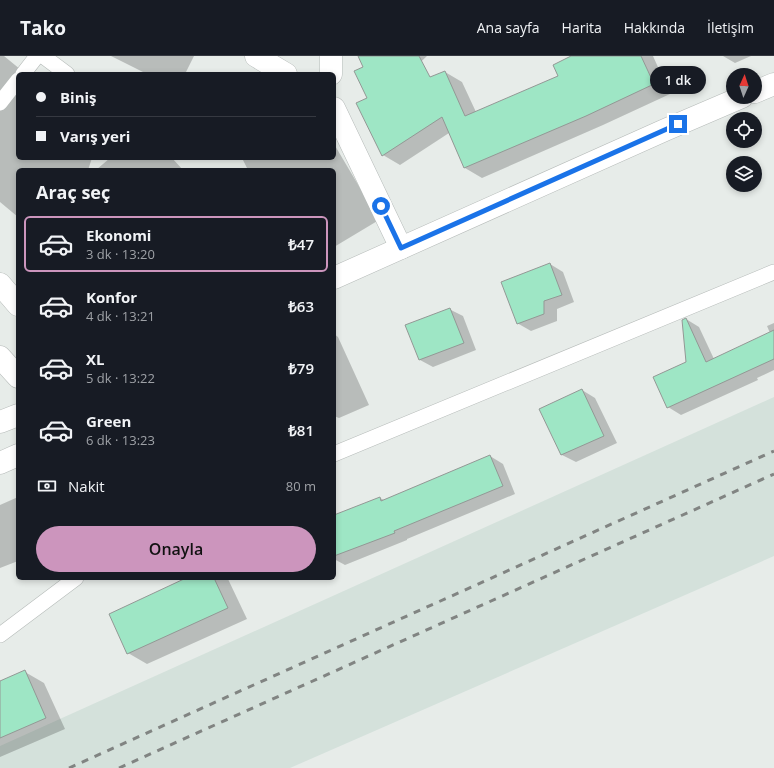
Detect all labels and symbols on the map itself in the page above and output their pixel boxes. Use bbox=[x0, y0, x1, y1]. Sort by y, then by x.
callout: 1 dk bbox=[650, 66, 706, 94]
north arrow bbox=[726, 68, 762, 104]
route end bbox=[669, 115, 687, 133]
route start bbox=[372, 197, 390, 215]

